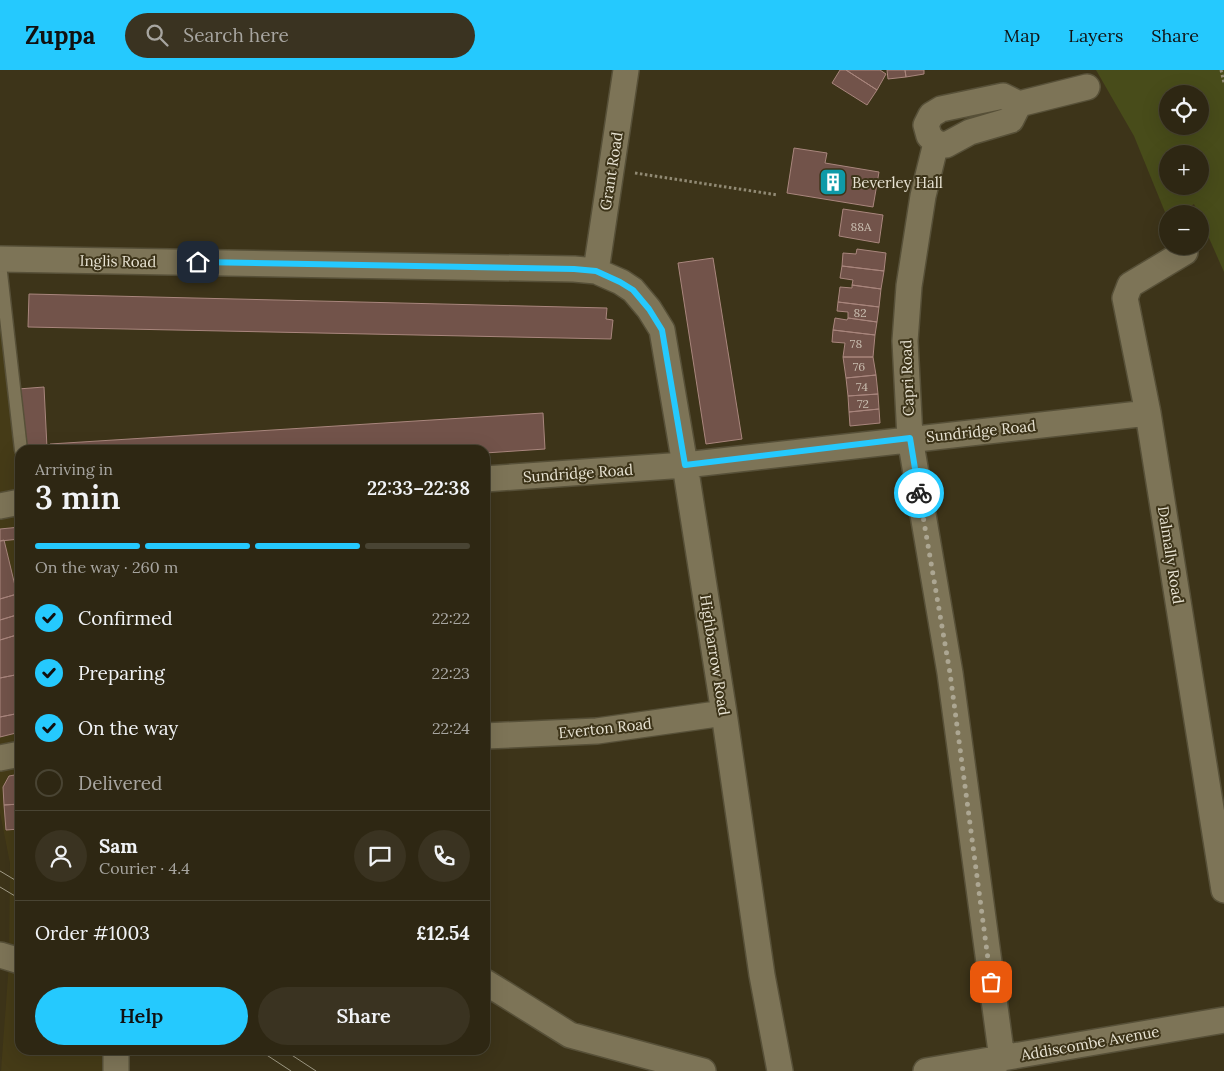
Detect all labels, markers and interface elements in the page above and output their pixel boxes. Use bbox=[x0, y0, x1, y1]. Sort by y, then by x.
search box bbox=[125, 13, 475, 58]
text: Zuppa bbox=[25, 20, 95, 51]
icon: search bbox=[143, 21, 171, 49]
text: Search here bbox=[183, 23, 289, 47]
text: Map bbox=[1004, 24, 1040, 47]
text: Layers bbox=[1068, 24, 1123, 47]
text: Share bbox=[1151, 24, 1199, 47]
map controls bbox=[1159, 85, 1209, 255]
button: locate bbox=[1159, 85, 1209, 135]
street label: Grant Road bbox=[595, 130, 627, 212]
button: + bbox=[1159, 145, 1209, 195]
building icon: Beverley Hall bbox=[818, 167, 848, 197]
place label: Beverley Hall bbox=[852, 173, 943, 192]
button: − bbox=[1159, 205, 1209, 255]
house number: 88A bbox=[850, 219, 872, 234]
pin bbox=[177, 241, 219, 283]
icon: home bbox=[184, 248, 212, 276]
street label: Inglis Road bbox=[80, 251, 157, 271]
house number: 82 bbox=[853, 305, 867, 320]
house number: 78 bbox=[850, 336, 862, 351]
street label: Capri Road bbox=[896, 339, 918, 417]
house number: 76 bbox=[853, 359, 865, 374]
house number: 74 bbox=[856, 379, 868, 394]
house number: 72 bbox=[857, 396, 869, 411]
street label: Sundridge Road bbox=[925, 416, 1037, 446]
text: Arriving in bbox=[35, 459, 113, 479]
street label: Sundridge Road bbox=[522, 460, 634, 486]
courier bbox=[894, 468, 944, 518]
text: 22:33–22:38 bbox=[367, 476, 470, 500]
text: 3 min bbox=[35, 477, 121, 518]
icon: bike bbox=[905, 479, 933, 507]
street label: Dalmally Road bbox=[1154, 505, 1188, 605]
text: On the way · 260 m bbox=[35, 557, 178, 577]
street label: Highbarrow Road bbox=[696, 593, 734, 717]
icon: check bbox=[35, 604, 63, 632]
text: Confirmed bbox=[78, 606, 173, 630]
text: 22:22 bbox=[432, 608, 470, 628]
icon: check bbox=[35, 659, 63, 687]
text: Preparing bbox=[78, 661, 165, 685]
text: 22:23 bbox=[432, 663, 470, 683]
icon: check bbox=[35, 714, 63, 742]
street label: Everton Road bbox=[557, 714, 653, 742]
text: On the way bbox=[78, 716, 178, 740]
text: 22:24 bbox=[432, 718, 470, 738]
text: Delivered bbox=[78, 771, 162, 795]
button: person bbox=[35, 830, 87, 882]
button: chat bbox=[354, 830, 406, 882]
button: phone bbox=[418, 830, 470, 882]
text: Sam bbox=[99, 834, 138, 858]
text: Courier · 4.4 bbox=[99, 858, 190, 878]
text: Order #1003 bbox=[35, 921, 150, 945]
text: £12.54 bbox=[416, 921, 470, 945]
pin bbox=[970, 961, 1012, 1003]
icon: bag bbox=[977, 968, 1005, 996]
button: Help bbox=[35, 987, 248, 1045]
button: Share bbox=[258, 987, 470, 1045]
street label: Addiscombe Avenue bbox=[1018, 1021, 1161, 1065]

